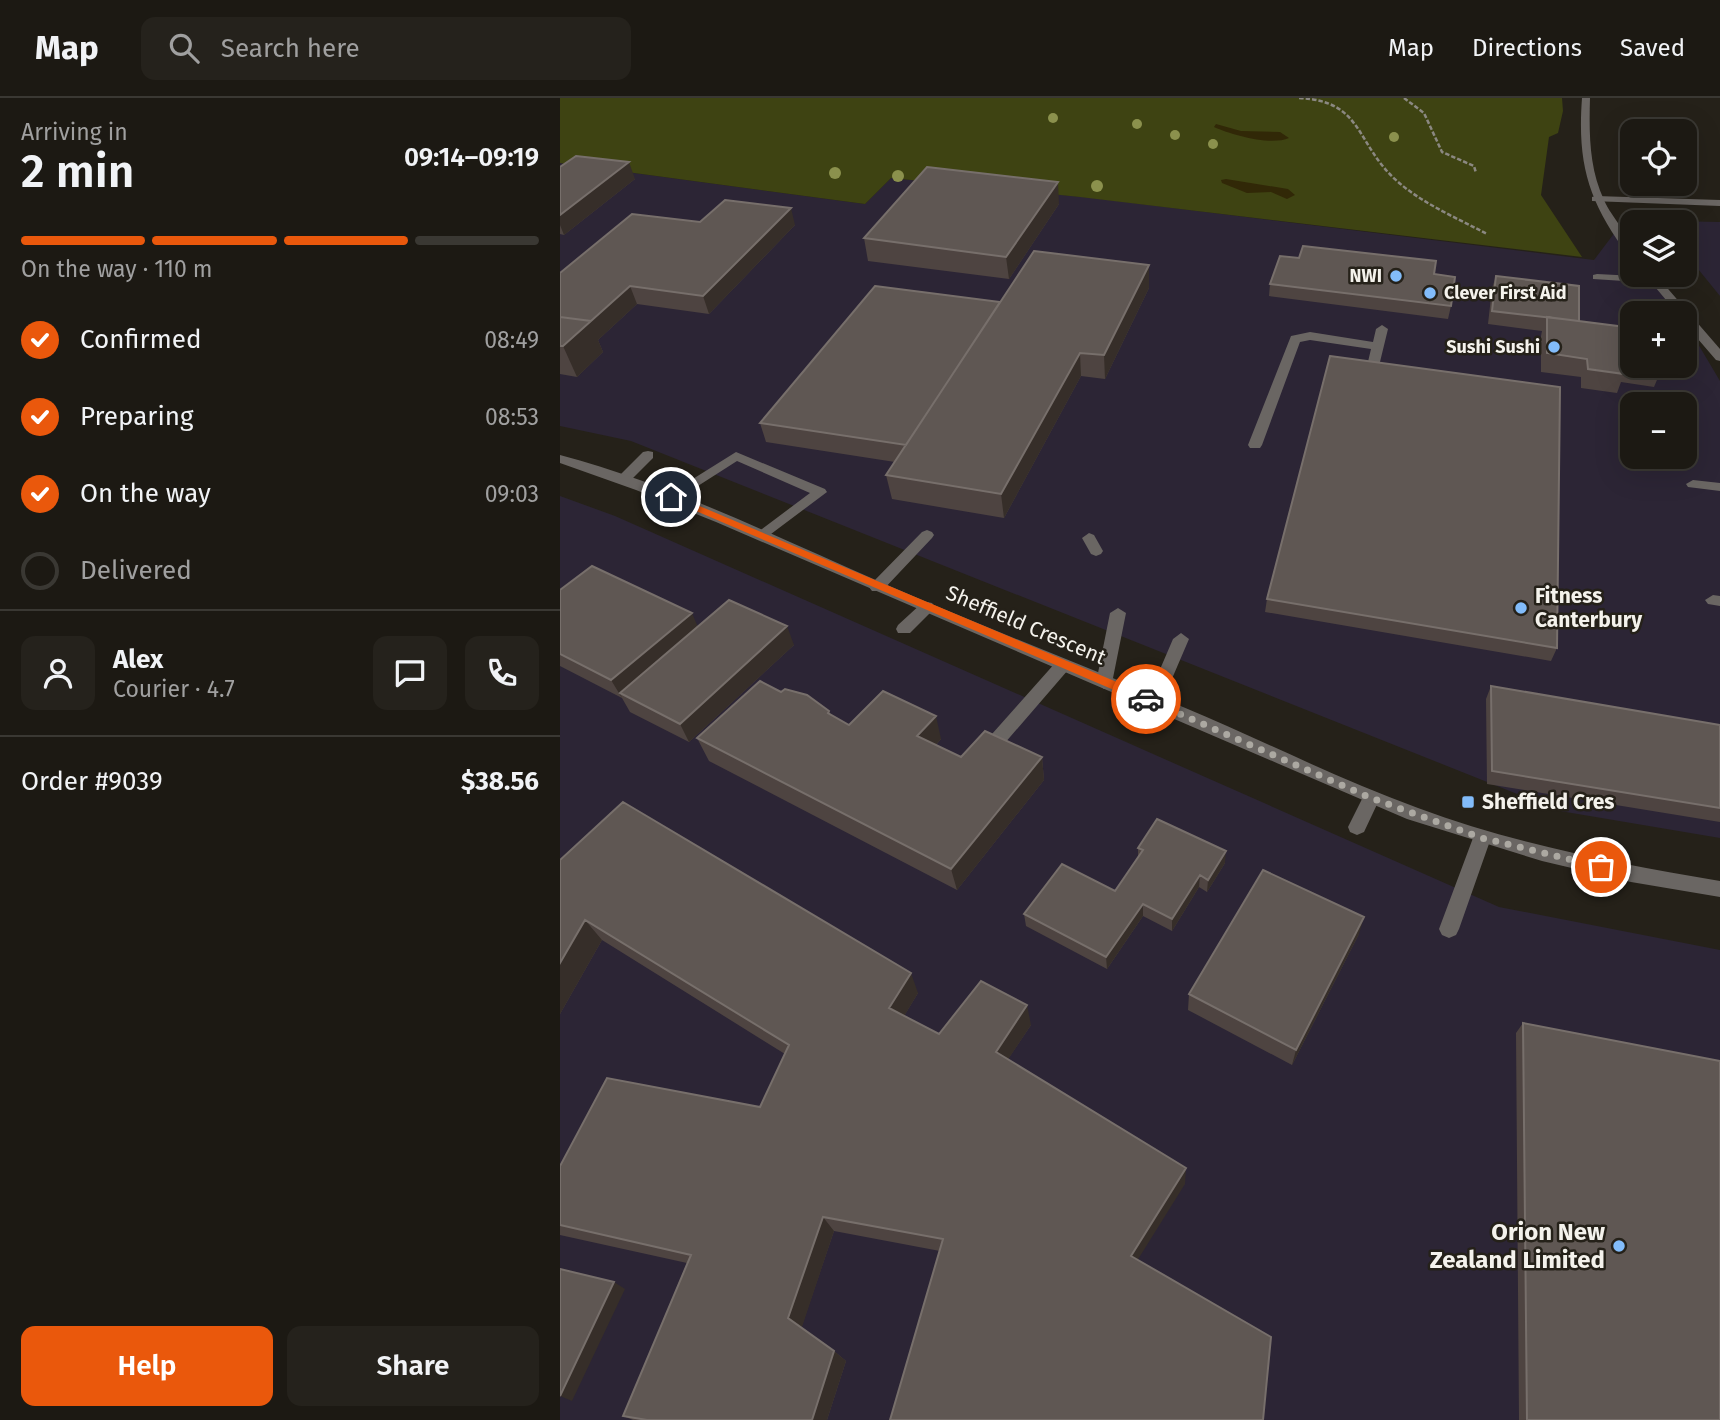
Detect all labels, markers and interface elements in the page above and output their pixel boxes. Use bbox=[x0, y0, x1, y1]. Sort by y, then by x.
search box bbox=[141, 17, 631, 80]
text: Map bbox=[35, 28, 99, 68]
icon: search bbox=[165, 29, 203, 67]
text: Search here bbox=[221, 33, 360, 64]
text: Map bbox=[1388, 34, 1434, 62]
text: Directions bbox=[1472, 34, 1582, 62]
text: Saved bbox=[1620, 34, 1685, 62]
text: Arriving in bbox=[21, 118, 128, 146]
map controls bbox=[1620, 119, 1697, 469]
button: locate bbox=[1620, 119, 1697, 196]
text: 09:14–09:19 bbox=[404, 142, 539, 173]
text: 2 min bbox=[21, 144, 134, 199]
button: layers bbox=[1620, 210, 1697, 287]
text: On the way · 110 m bbox=[21, 255, 213, 283]
place label: NWI bbox=[1350, 265, 1382, 287]
marker: NWI bbox=[1388, 268, 1404, 284]
place label: Clever First Aid bbox=[1444, 282, 1566, 304]
marker: Clever First Aid bbox=[1422, 285, 1438, 301]
button: + bbox=[1620, 301, 1697, 378]
icon: check bbox=[21, 321, 59, 359]
text: Confirmed bbox=[80, 324, 201, 355]
text: 08:49 bbox=[484, 326, 539, 354]
place label: Sushi Sushi bbox=[1446, 336, 1540, 358]
marker: Sushi Sushi bbox=[1546, 339, 1562, 355]
button: − bbox=[1620, 392, 1697, 469]
icon: check bbox=[21, 398, 59, 436]
text: Preparing bbox=[80, 401, 193, 432]
text: 08:53 bbox=[485, 403, 539, 431]
pin bbox=[641, 467, 701, 527]
icon: check bbox=[21, 475, 59, 513]
text: On the way bbox=[80, 478, 211, 509]
icon: home bbox=[652, 478, 690, 516]
text: 09:03 bbox=[485, 480, 539, 508]
text: Delivered bbox=[80, 555, 192, 586]
street label: Sheffield Crescent bbox=[942, 580, 1110, 671]
place label: Fitness Canterbury bbox=[1535, 583, 1642, 633]
marker: Fitness Canterbury bbox=[1513, 600, 1529, 616]
button: person bbox=[21, 636, 95, 710]
button: chat bbox=[373, 636, 447, 710]
button: phone bbox=[465, 636, 539, 710]
text: Alex bbox=[113, 644, 163, 675]
courier bbox=[1111, 664, 1181, 734]
text: Courier · 4.7 bbox=[113, 675, 235, 703]
icon: car bbox=[1127, 680, 1165, 718]
text: Order #9039 bbox=[21, 766, 163, 797]
text: $38.56 bbox=[461, 766, 539, 797]
place label: Sheffield Cres bbox=[1482, 789, 1614, 815]
marker: Sheffield Cres bbox=[1460, 794, 1476, 810]
pin bbox=[1571, 837, 1631, 897]
icon: bag bbox=[1582, 848, 1620, 886]
place label: Orion New Zealand Limited bbox=[1430, 1218, 1605, 1274]
marker: Orion New Zealand Limited bbox=[1611, 1238, 1627, 1254]
button: Help bbox=[21, 1326, 273, 1406]
button: Share bbox=[287, 1326, 539, 1406]

